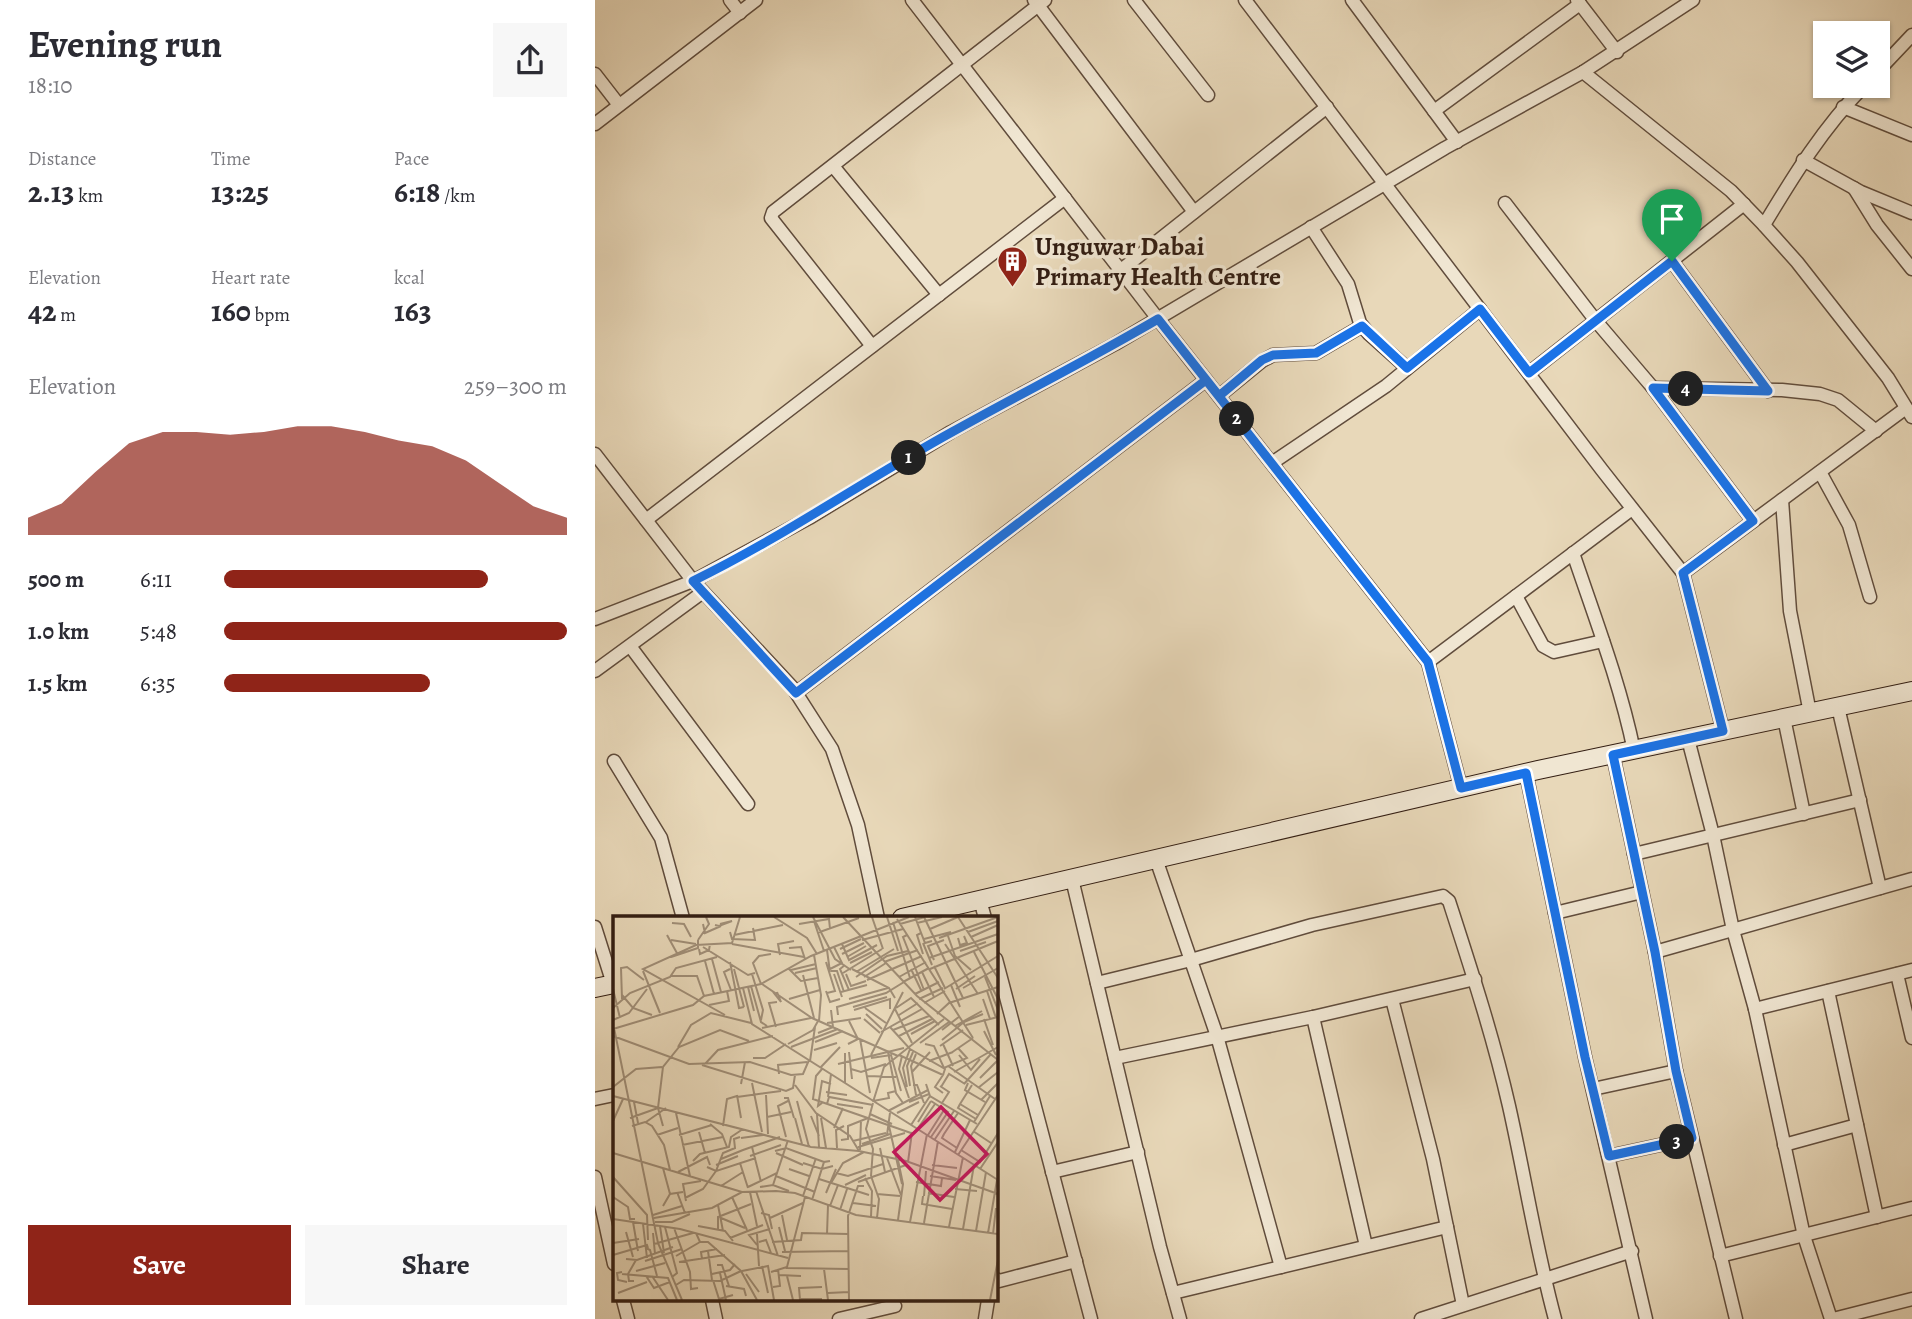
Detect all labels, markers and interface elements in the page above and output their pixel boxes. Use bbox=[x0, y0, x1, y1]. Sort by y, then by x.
text: Evening run bbox=[28, 18, 222, 70]
map controls bbox=[1813, 21, 1890, 98]
button: layers bbox=[1813, 21, 1890, 98]
button: share bbox=[493, 23, 567, 97]
text: 18:10 bbox=[28, 70, 73, 101]
text: Distance bbox=[28, 146, 96, 172]
text: Time bbox=[211, 146, 250, 172]
text: Pace bbox=[394, 146, 429, 172]
text: 2.13 bbox=[28, 172, 74, 212]
text: 13:25 bbox=[211, 172, 269, 212]
text: 6:18 bbox=[394, 172, 440, 212]
text: km bbox=[74, 183, 103, 209]
text: /km bbox=[440, 183, 476, 209]
pin bbox=[1642, 189, 1702, 261]
icon: arrive bbox=[1653, 200, 1691, 238]
place label: Unguwar Dabai Primary Health Centre bbox=[1035, 229, 1281, 294]
building icon: Unguwar Dabai Primary Health Centre bbox=[995, 244, 1029, 288]
text: Elevation bbox=[28, 265, 101, 291]
text: Heart rate bbox=[211, 265, 290, 291]
text: kcal bbox=[394, 265, 424, 291]
text: 42 bbox=[28, 291, 57, 331]
text: 160 bbox=[211, 291, 251, 331]
text: 163 bbox=[394, 291, 432, 331]
text: m bbox=[57, 302, 76, 328]
text: bpm bbox=[251, 302, 290, 328]
text: Elevation bbox=[28, 371, 116, 402]
text: 259–300 m bbox=[464, 371, 567, 402]
pin: 4 bbox=[1669, 372, 1703, 406]
text: 4 bbox=[1681, 375, 1690, 401]
pin: 2 bbox=[1219, 402, 1255, 436]
text: 2 bbox=[1232, 405, 1241, 431]
pin: 1 bbox=[891, 440, 927, 476]
text: 1 bbox=[905, 444, 912, 470]
text: 500 m bbox=[28, 564, 84, 595]
text: 6:11 bbox=[140, 564, 172, 595]
text: 1.0 km bbox=[28, 616, 89, 647]
text: 5:48 bbox=[140, 616, 177, 647]
text: 1.5 km bbox=[28, 668, 88, 699]
text: 6:35 bbox=[140, 668, 176, 699]
inset map bbox=[613, 916, 997, 1302]
pin: 3 bbox=[1659, 1124, 1695, 1160]
text: 3 bbox=[1672, 1128, 1681, 1154]
button: Save bbox=[28, 1225, 291, 1305]
button: Share bbox=[305, 1225, 567, 1305]

